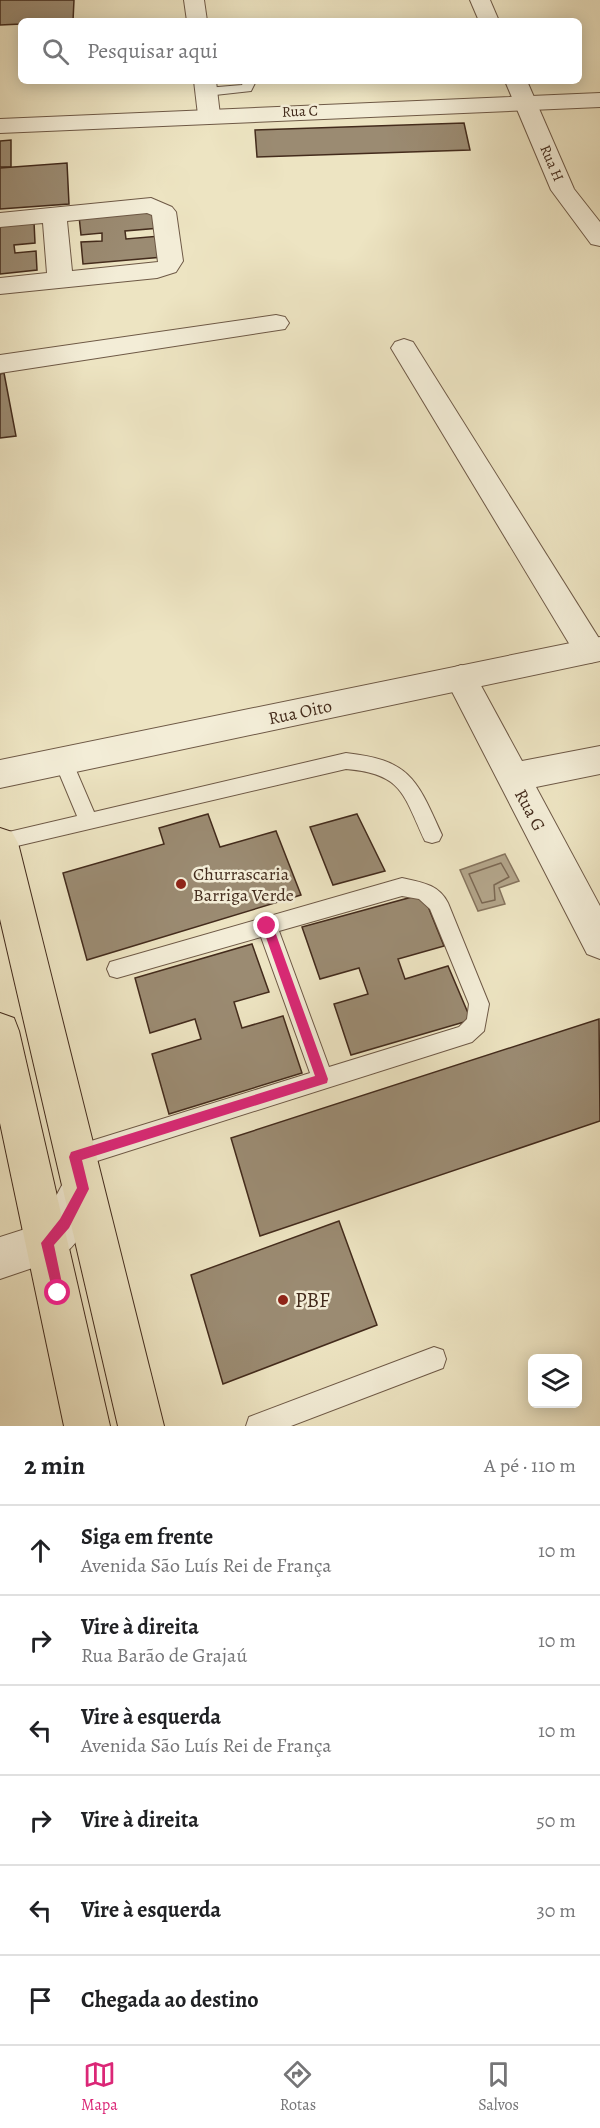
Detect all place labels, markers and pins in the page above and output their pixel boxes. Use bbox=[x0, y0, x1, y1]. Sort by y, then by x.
place label: Churrascaria Barriga Verde bbox=[193, 862, 294, 907]
marker: Churrascaria Barriga Verde bbox=[174, 877, 188, 891]
place label: PBF bbox=[295, 1286, 330, 1314]
marker: PBF bbox=[276, 1293, 290, 1307]

